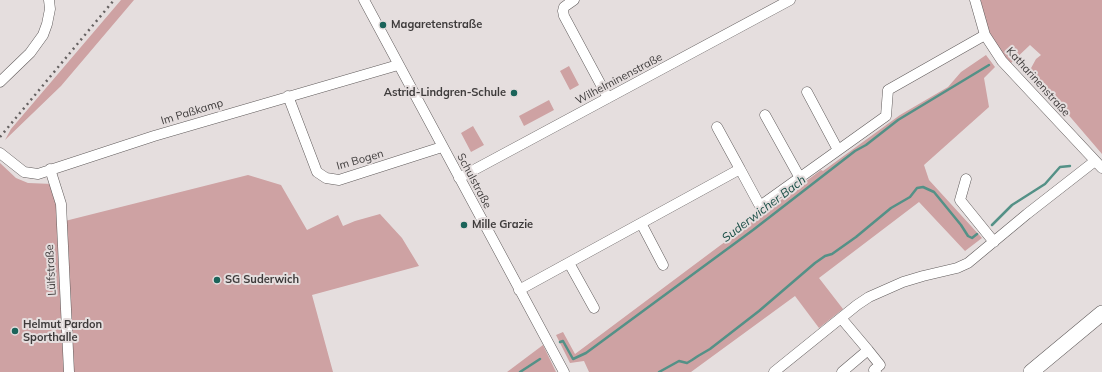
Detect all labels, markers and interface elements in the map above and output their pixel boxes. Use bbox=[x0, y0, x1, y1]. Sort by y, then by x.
place label: Magaretenstraße bbox=[391, 18, 482, 32]
marker: Magaretenstraße bbox=[378, 20, 388, 30]
street label: Katharinenstraße bbox=[1003, 45, 1073, 119]
street label: Wilhelminenstraße bbox=[573, 51, 665, 107]
place label: Astrid-Lindgren-Schule bbox=[384, 86, 506, 100]
marker: Astrid-Lindgren-Schule bbox=[509, 88, 519, 98]
street label: Im Paßkamp bbox=[159, 96, 225, 128]
street label: Im Bogen bbox=[335, 147, 385, 173]
street label: Schulstraße bbox=[454, 151, 494, 211]
water label: Suderwicher Bach bbox=[719, 173, 809, 245]
place label: Mille Grazie bbox=[472, 218, 533, 232]
marker: Mille Grazie bbox=[459, 220, 469, 230]
street label: Lülfstraße bbox=[43, 244, 59, 296]
place label: SG Suderwich bbox=[225, 273, 299, 287]
marker: SG Suderwich bbox=[212, 275, 222, 285]
place label: Helmut Pardon Sporthalle bbox=[23, 318, 102, 344]
marker: Helmut Pardon Sporthalle bbox=[10, 326, 20, 336]

